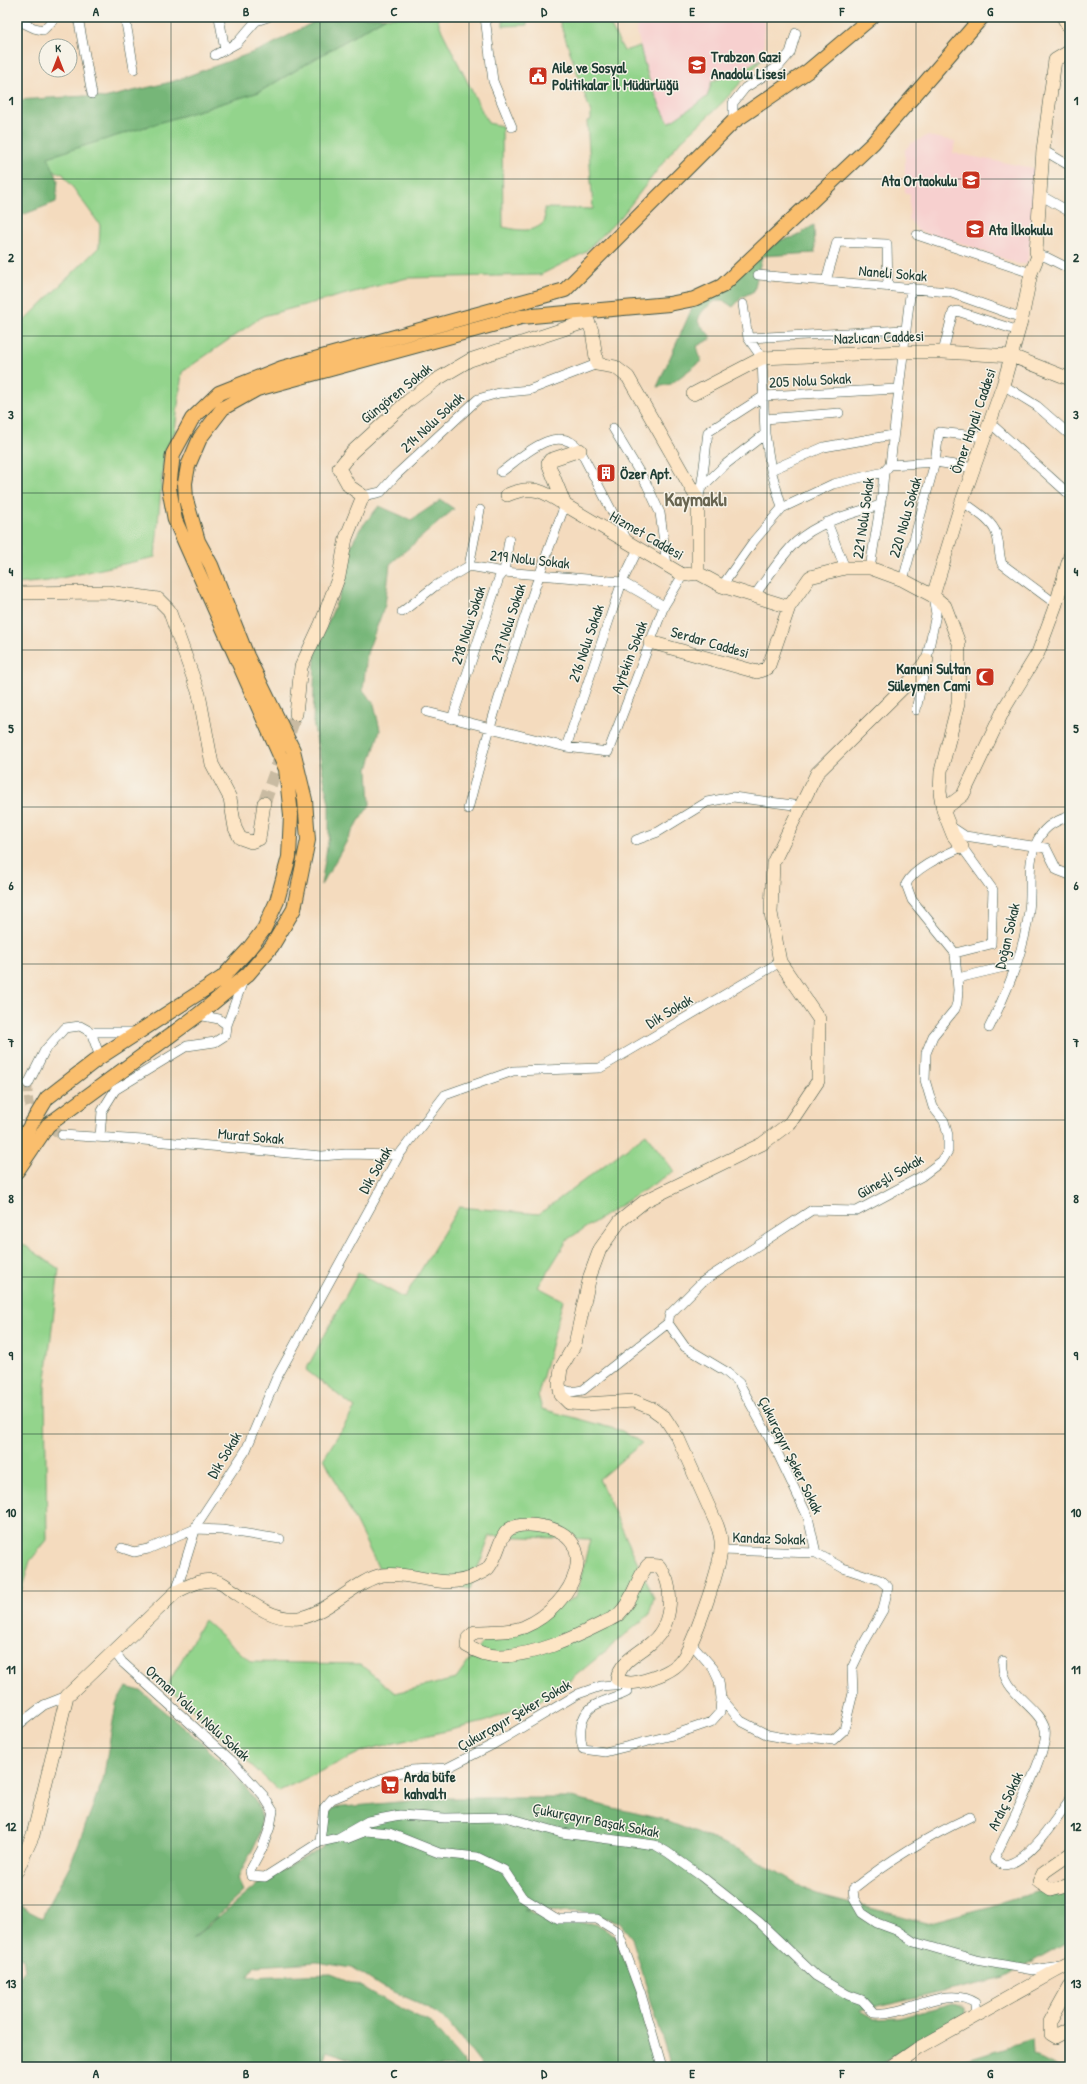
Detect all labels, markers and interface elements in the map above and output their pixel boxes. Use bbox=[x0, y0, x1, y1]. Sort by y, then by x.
text: A bbox=[93, 2, 100, 20]
text: B bbox=[243, 2, 250, 20]
text: C bbox=[390, 2, 398, 20]
text: D bbox=[541, 2, 548, 20]
text: E bbox=[689, 2, 695, 20]
text: F bbox=[839, 2, 846, 20]
text: G bbox=[987, 2, 994, 20]
north arrow bbox=[38, 38, 78, 78]
text: K bbox=[55, 41, 61, 55]
place label: Trabzon Gazi Anadolu Lisesi bbox=[710, 46, 786, 84]
school or university icon: Trabzon Gazi Anadolu Lisesi bbox=[686, 54, 708, 76]
place label: Aile ve Sosyal Politikalar İl Müdürlüğü bbox=[552, 57, 680, 96]
public building icon: Aile ve Sosyal Politikalar İl Müdürlüğü bbox=[527, 65, 549, 87]
text: 1 bbox=[9, 91, 14, 109]
text: 1 bbox=[1074, 91, 1079, 109]
school or university icon: Ata Ortaokulu bbox=[960, 169, 982, 191]
place label: Ata Ortaokulu bbox=[882, 170, 958, 191]
school or university icon: Ata İlkokulu bbox=[964, 218, 986, 240]
place label: Ata İlkokulu bbox=[989, 219, 1054, 240]
text: 2 bbox=[8, 248, 15, 266]
text: 2 bbox=[1073, 248, 1080, 266]
street label: Naneli Sokak bbox=[858, 260, 928, 286]
street label: Nazlıcan Caddesi bbox=[833, 325, 925, 349]
street label: Güngören Sokak bbox=[356, 358, 436, 428]
street label: Ömer Hayali Caddesi bbox=[945, 365, 1001, 477]
street label: 205 Nolu Sokak bbox=[768, 367, 852, 393]
street label: 214 Nolu Sokak bbox=[395, 387, 469, 457]
text: 3 bbox=[8, 405, 14, 423]
text: 3 bbox=[1073, 405, 1079, 423]
building icon: Özer Apt. bbox=[595, 462, 617, 484]
place label: Özer Apt. bbox=[620, 463, 672, 485]
street label: 220 Nolu Sokak bbox=[883, 474, 927, 560]
street label: 221 Nolu Sokak bbox=[847, 476, 879, 560]
district label: Kaymaklı bbox=[665, 486, 728, 513]
street label: Hizmet Caddesi bbox=[606, 505, 688, 565]
street label: 219 Nolu Sokak bbox=[489, 544, 571, 574]
text: 4 bbox=[9, 562, 14, 580]
text: 4 bbox=[1074, 562, 1079, 580]
street label: 217 Nolu Sokak bbox=[485, 581, 531, 665]
street label: 218 Nolu Sokak bbox=[445, 583, 491, 667]
street label: 216 Nolu Sokak bbox=[563, 601, 609, 685]
street label: Aytekin Sokak bbox=[606, 618, 652, 696]
street label: Serdar Caddesi bbox=[668, 621, 752, 663]
place label: Kanuni Sultan Süleymen Cami bbox=[888, 658, 971, 697]
mosque icon: Kanuni Sultan Süleymen Cami bbox=[974, 666, 996, 688]
text: 5 bbox=[8, 719, 14, 737]
text: 5 bbox=[1073, 719, 1079, 737]
text: 6 bbox=[8, 876, 14, 894]
text: 6 bbox=[1073, 876, 1079, 894]
street label: Doğan Sokak bbox=[989, 901, 1025, 971]
street label: Dik Sokak bbox=[642, 989, 696, 1033]
text: 7 bbox=[7, 1033, 15, 1051]
text: 7 bbox=[1072, 1033, 1080, 1051]
street label: Murat Sokak bbox=[217, 1123, 285, 1149]
street label: Dik Sokak bbox=[353, 1142, 397, 1198]
street label: Güneşli Sokak bbox=[853, 1148, 927, 1204]
text: 8 bbox=[8, 1189, 14, 1207]
text: 8 bbox=[1073, 1189, 1079, 1207]
text: 9 bbox=[9, 1346, 14, 1364]
text: 9 bbox=[1074, 1346, 1079, 1364]
street label: Çukurçayır Şeker Sokak bbox=[753, 1393, 829, 1517]
street label: Dik Sokak bbox=[202, 1428, 246, 1482]
text: 10 bbox=[6, 1503, 16, 1521]
text: 10 bbox=[1071, 1503, 1081, 1521]
street label: Kandaz Sokak bbox=[732, 1526, 806, 1550]
text: 11 bbox=[6, 1660, 16, 1678]
street label: Orman Yolu 4 Nolu Sokak bbox=[141, 1660, 255, 1766]
text: 11 bbox=[1071, 1660, 1081, 1678]
street label: Çukurçayır Şeker Sokak bbox=[453, 1674, 575, 1756]
place label: Arda büfe kahvaltı bbox=[404, 1766, 456, 1804]
street label: Ardıç Sokak bbox=[982, 1768, 1028, 1834]
supermarket icon: Arda büfe kahvaltı bbox=[379, 1774, 401, 1796]
street label: Çukurçayır Başak Sokak bbox=[531, 1797, 661, 1843]
text: 12 bbox=[6, 1817, 17, 1835]
text: 12 bbox=[1071, 1817, 1082, 1835]
text: 13 bbox=[6, 1974, 16, 1992]
text: 13 bbox=[1071, 1974, 1081, 1992]
text: A bbox=[93, 2064, 100, 2082]
text: B bbox=[243, 2064, 250, 2082]
text: C bbox=[390, 2064, 398, 2082]
text: D bbox=[541, 2064, 548, 2082]
text: E bbox=[689, 2064, 695, 2082]
text: F bbox=[839, 2064, 846, 2082]
text: G bbox=[987, 2064, 994, 2082]

